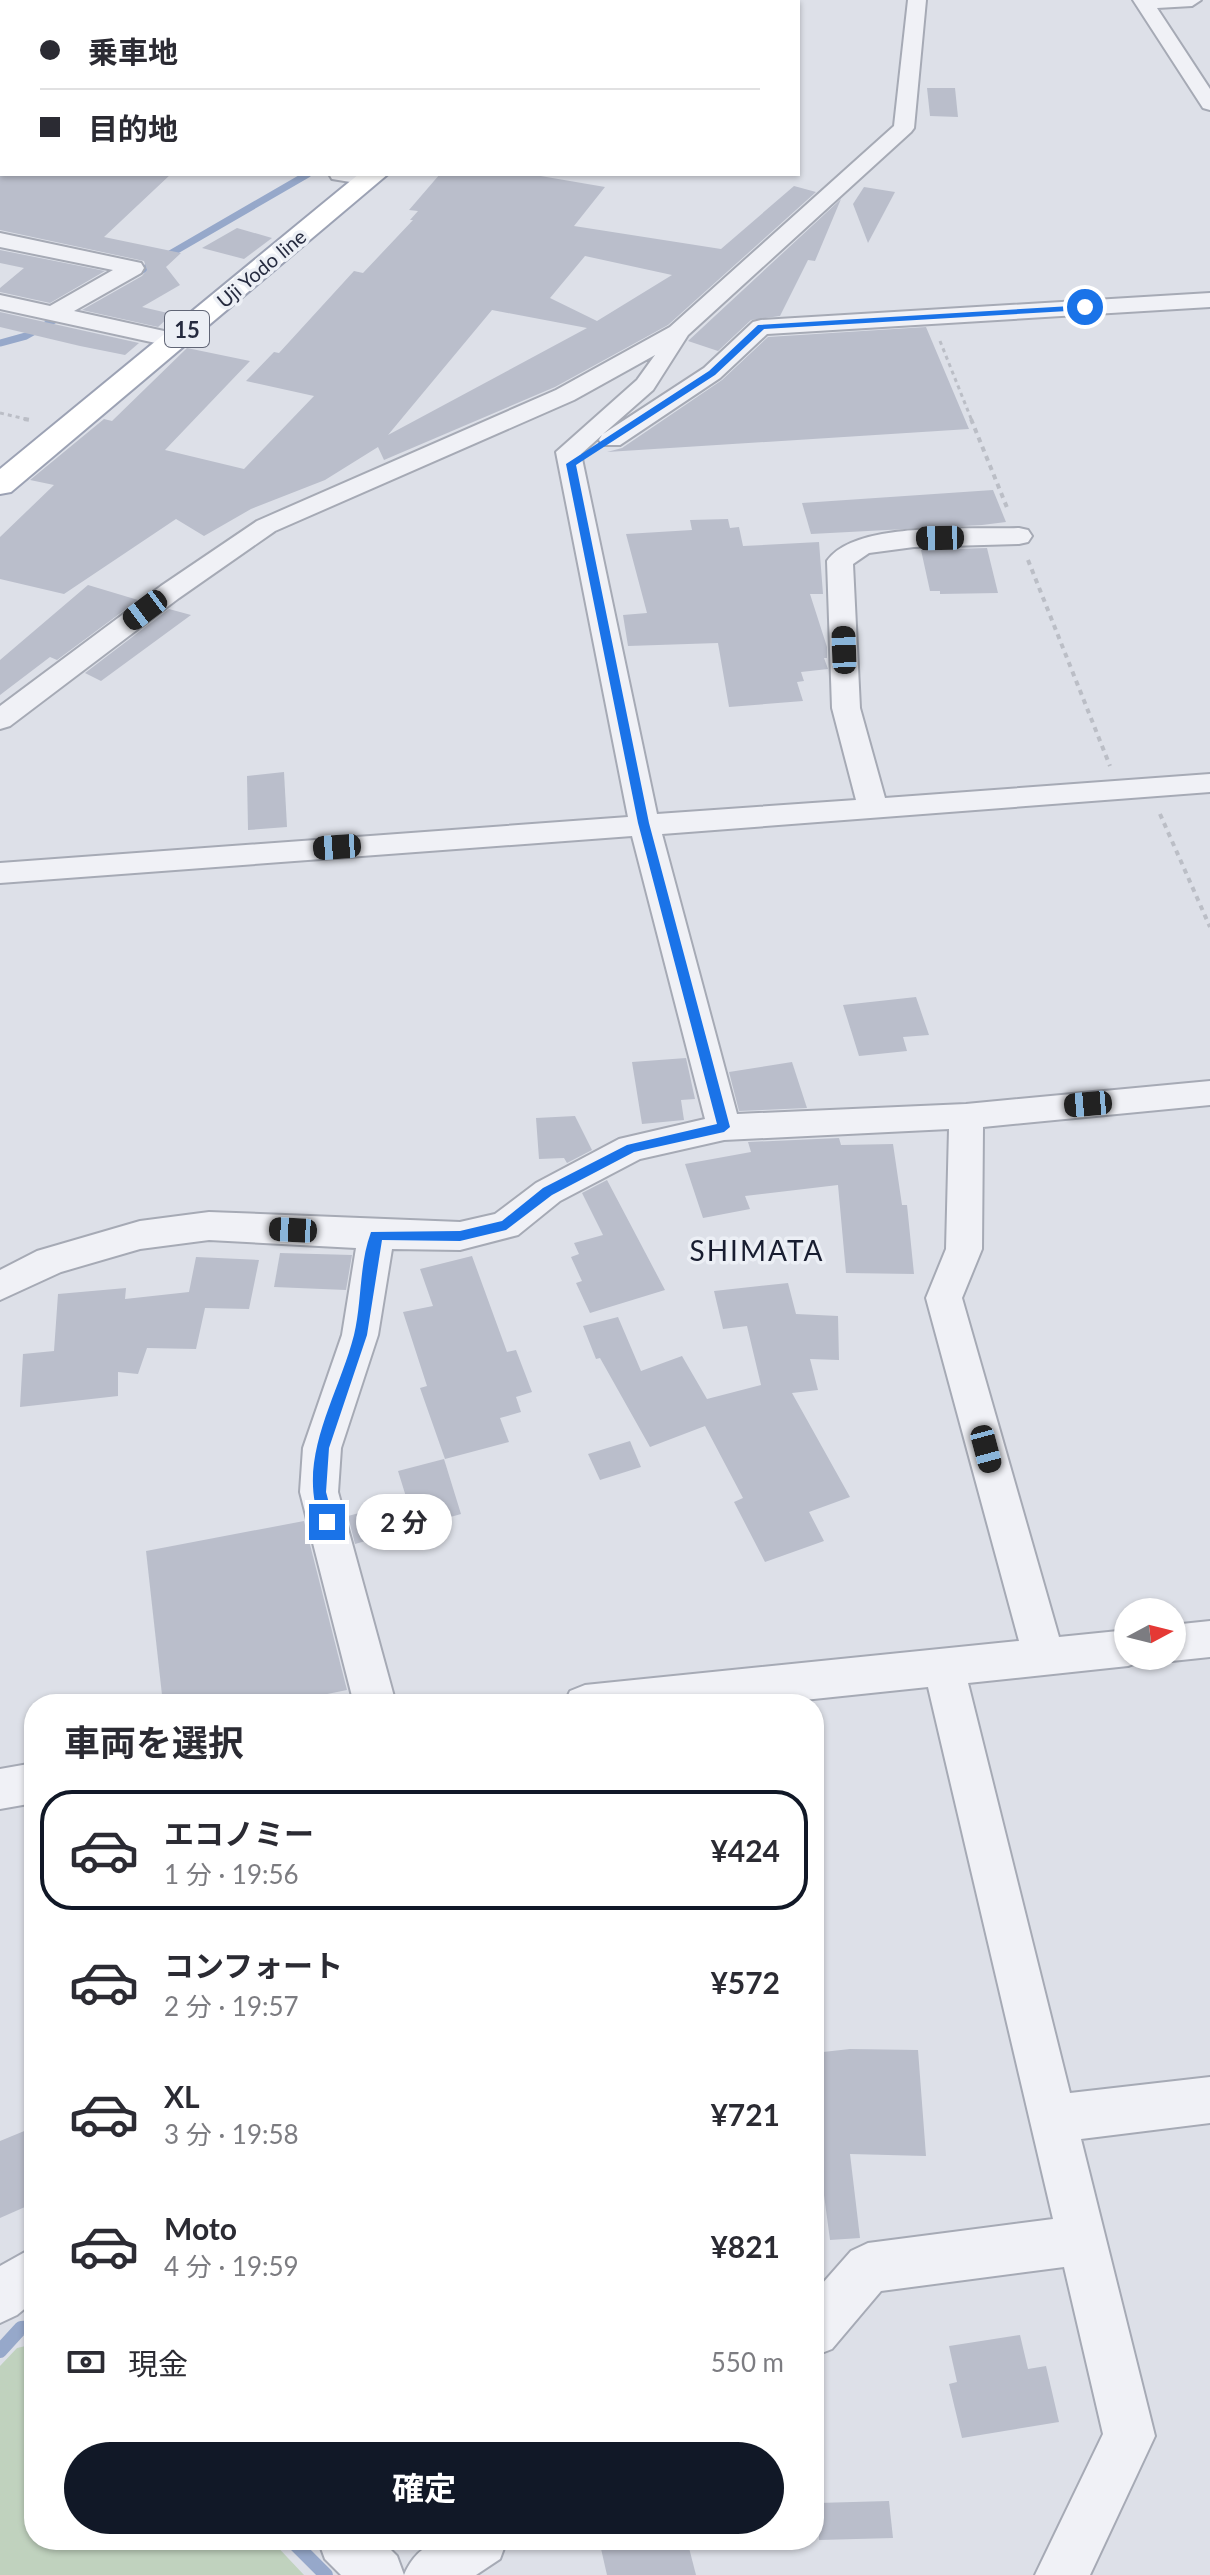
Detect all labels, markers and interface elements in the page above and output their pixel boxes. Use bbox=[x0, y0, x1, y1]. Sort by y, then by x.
text: 乗車地 bbox=[88, 33, 178, 69]
text: 目的地 bbox=[88, 110, 178, 146]
street label: Uji Yodo line bbox=[212, 224, 310, 312]
route start bbox=[1067, 289, 1103, 325]
road number: 15 bbox=[165, 311, 209, 347]
car bbox=[916, 526, 964, 550]
car bbox=[119, 586, 171, 634]
car bbox=[831, 626, 857, 674]
car bbox=[312, 833, 362, 861]
car bbox=[1063, 1090, 1113, 1118]
car bbox=[268, 1217, 318, 1243]
district label: SHIMATA bbox=[690, 1233, 824, 1267]
car bbox=[968, 1423, 1004, 1475]
callout: 2 分 bbox=[355, 1494, 451, 1550]
route end bbox=[309, 1504, 345, 1540]
text: 2 分 bbox=[380, 1506, 428, 1538]
north arrow bbox=[1114, 1598, 1186, 1670]
map controls bbox=[1114, 1598, 1186, 1670]
text: 車両を選択 bbox=[64, 1720, 244, 1764]
icon: car bbox=[68, 1814, 140, 1886]
text: エコノミー bbox=[164, 1815, 314, 1851]
text: ¥424 bbox=[710, 1832, 780, 1868]
text: 1 分 · 19:56 bbox=[164, 1858, 299, 1890]
icon: car bbox=[68, 1946, 140, 2018]
text: コンフォート bbox=[164, 1947, 343, 1983]
text: ¥572 bbox=[710, 1964, 780, 2000]
text: 2 分 · 19:57 bbox=[164, 1990, 299, 2022]
icon: car bbox=[68, 2078, 140, 2150]
text: XL bbox=[164, 2078, 200, 2114]
text: ¥721 bbox=[710, 2096, 780, 2132]
text: 3 分 · 19:58 bbox=[164, 2118, 299, 2150]
icon: car bbox=[68, 2210, 140, 2282]
text: Moto bbox=[164, 2210, 237, 2246]
text: ¥821 bbox=[710, 2228, 780, 2264]
text: 4 分 · 19:59 bbox=[164, 2250, 299, 2282]
icon: cash bbox=[64, 2340, 108, 2384]
text: 現金 bbox=[128, 2345, 188, 2381]
text: 550 m bbox=[711, 2346, 784, 2378]
button: 確定 bbox=[64, 2442, 784, 2534]

